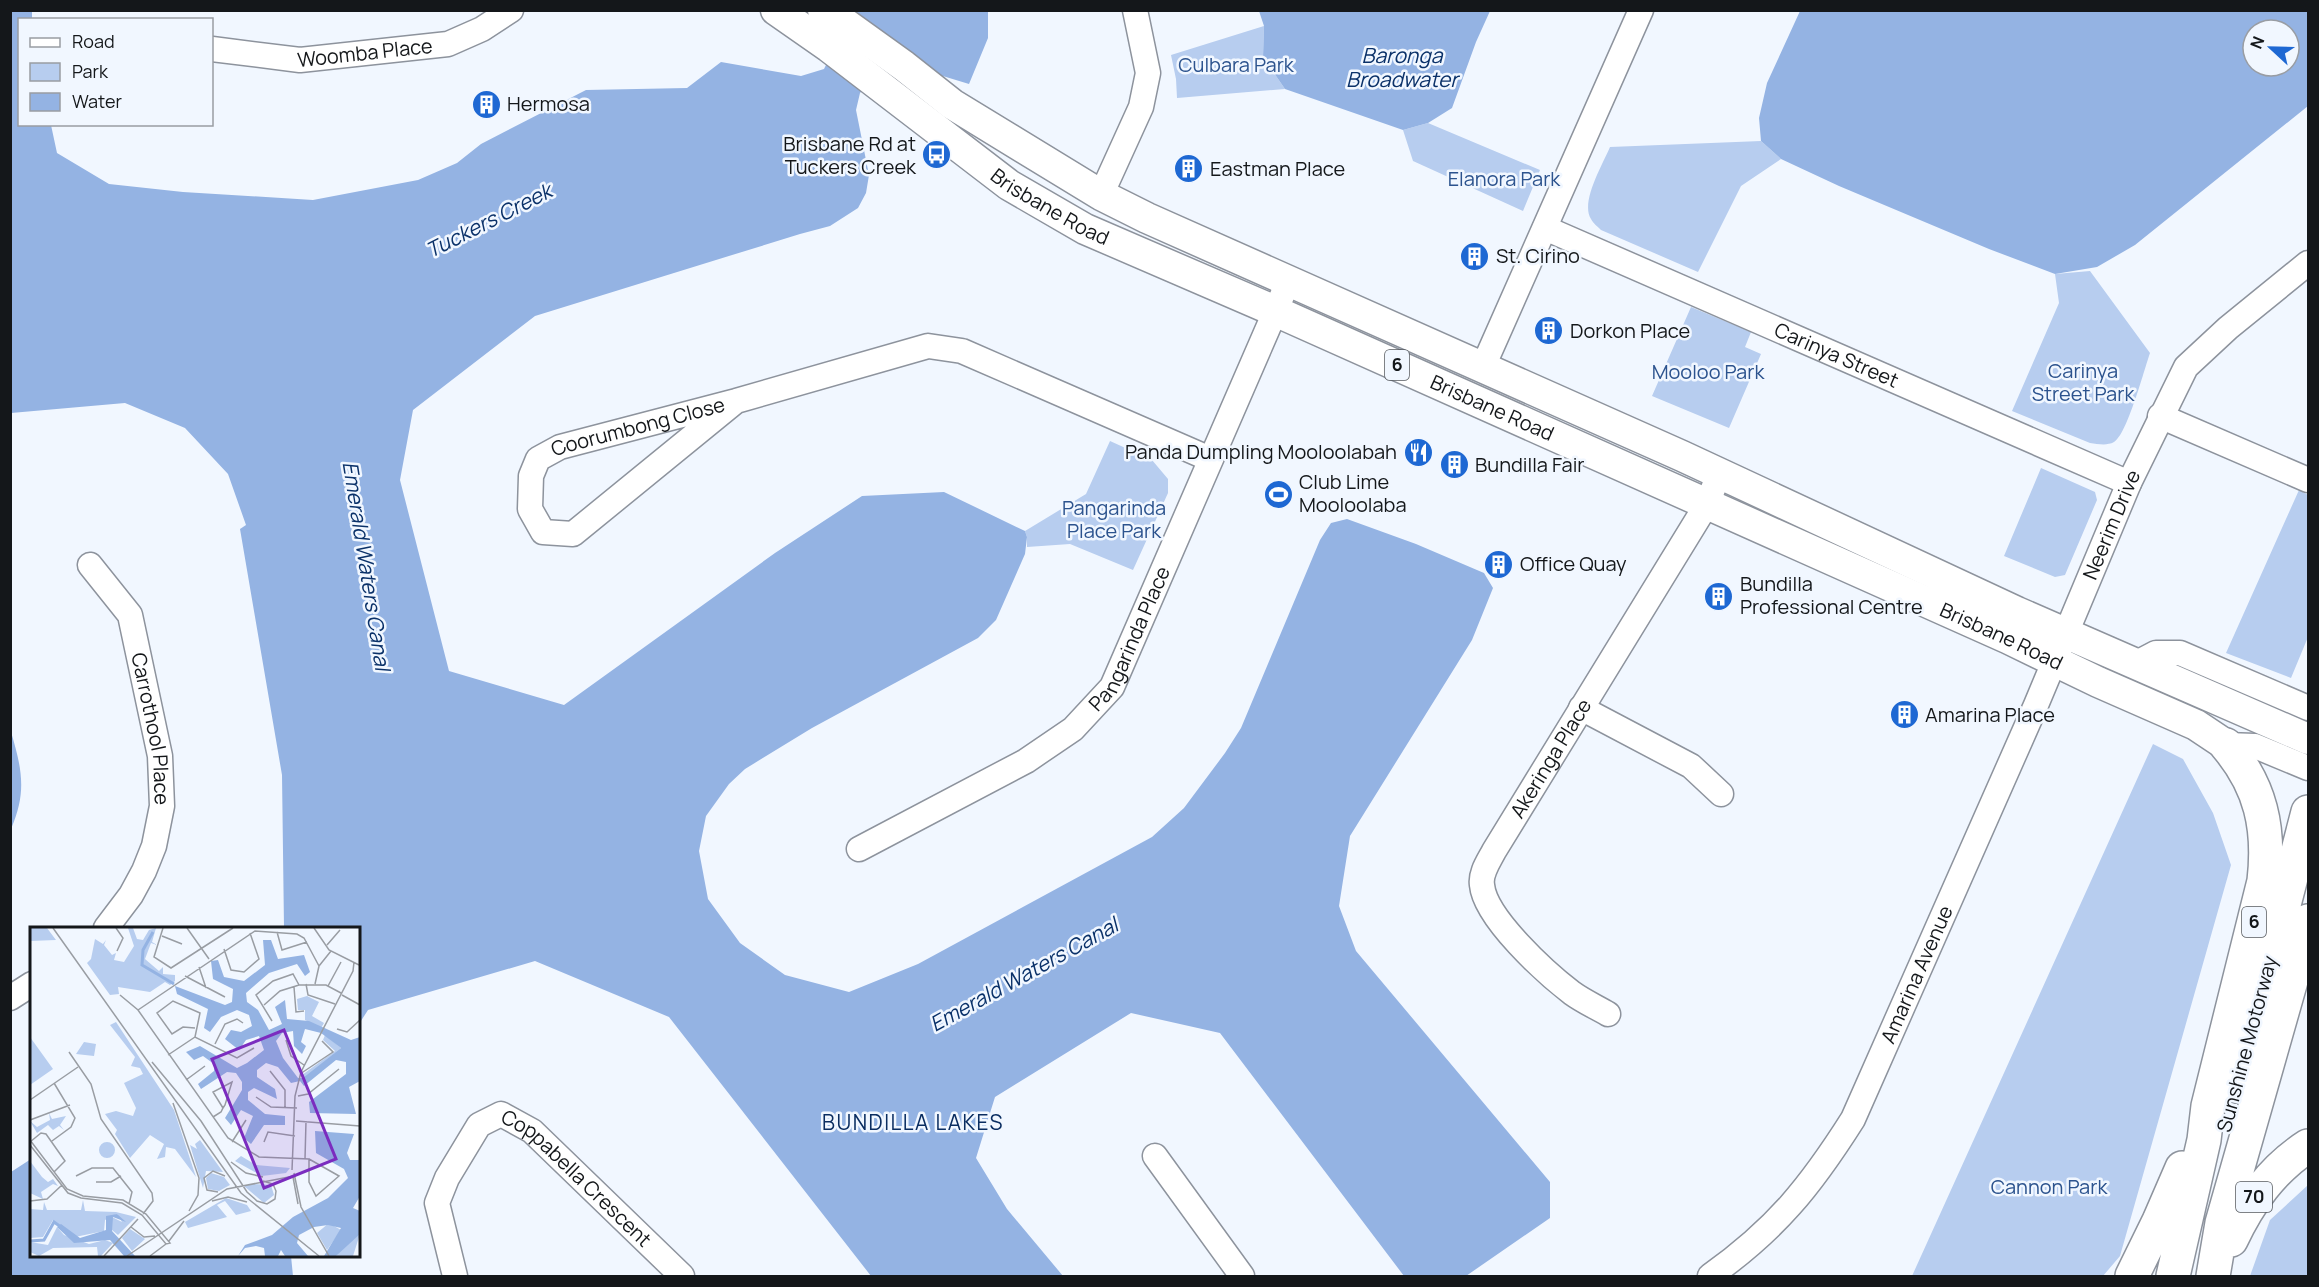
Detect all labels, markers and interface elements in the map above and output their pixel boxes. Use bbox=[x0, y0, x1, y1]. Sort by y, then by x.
legend bbox=[18, 18, 213, 126]
north arrow bbox=[2241, 18, 2301, 78]
text: Road bbox=[72, 29, 115, 53]
street label: Woomba Place bbox=[296, 32, 434, 73]
text: N bbox=[2245, 33, 2269, 52]
water label: Baronga Broadwater bbox=[1346, 41, 1460, 93]
park label: Culbara Park bbox=[1178, 51, 1295, 78]
text: Park bbox=[72, 59, 109, 83]
building icon: Hermosa bbox=[470, 88, 502, 120]
text: Water bbox=[72, 89, 122, 113]
place label: Hermosa bbox=[507, 90, 590, 117]
place label: Brisbane Rd at Tuckers Creek bbox=[783, 130, 917, 180]
bus stop icon: Brisbane Rd at Tuckers Creek bbox=[921, 139, 953, 171]
building icon: Eastman Place bbox=[1173, 153, 1205, 185]
place label: Eastman Place bbox=[1210, 155, 1345, 182]
street label: Brisbane Road bbox=[985, 162, 1114, 251]
park label: Elanora Park bbox=[1448, 165, 1561, 192]
water label: Tuckers Creek bbox=[421, 175, 559, 264]
building icon: St. Cirino bbox=[1459, 240, 1491, 272]
place label: St. Cirino bbox=[1496, 242, 1580, 269]
building icon: Dorkon Place bbox=[1533, 315, 1565, 347]
street label: Carinya Street bbox=[1770, 316, 1903, 394]
place label: Dorkon Place bbox=[1570, 317, 1690, 344]
road number: 6 bbox=[1385, 350, 1409, 380]
park label: Carinya Street Park bbox=[2032, 357, 2135, 407]
park label: Mooloo Park bbox=[1652, 358, 1765, 385]
street label: Brisbane Road bbox=[1426, 368, 1558, 447]
street label: Coorumbong Close bbox=[546, 390, 728, 462]
restaurant icon: Panda Dumpling Mooloolabah bbox=[1402, 436, 1434, 468]
place label: Panda Dumpling Mooloolabah bbox=[1125, 438, 1397, 465]
building icon: Bundilla Fair bbox=[1438, 449, 1470, 481]
place label: Bundilla Fair bbox=[1475, 451, 1585, 478]
water label: Emerald Waters Canal bbox=[337, 459, 398, 675]
street label: Neerim Drive bbox=[2076, 465, 2146, 584]
place label: Club Lime Mooloolaba bbox=[1299, 468, 1407, 518]
sports icon: Club Lime Mooloolaba bbox=[1262, 478, 1294, 510]
park label: Pangarinda Place Park bbox=[1062, 494, 1166, 544]
building icon: Office Quay bbox=[1483, 548, 1515, 580]
place label: Office Quay bbox=[1520, 550, 1627, 577]
street label: Pangarinda Place bbox=[1082, 562, 1176, 717]
place label: Bundilla Professional Centre bbox=[1740, 570, 1923, 620]
building icon: Bundilla Professional Centre bbox=[1703, 580, 1735, 612]
street label: Brisbane Road bbox=[1936, 596, 2067, 676]
street label: Carrothool Place bbox=[125, 650, 176, 805]
street label: Akeringa Place bbox=[1504, 693, 1597, 823]
building icon: Amarina Place bbox=[1888, 699, 1920, 731]
place label: Amarina Place bbox=[1925, 701, 2055, 728]
street label: Amarina Avenue bbox=[1874, 901, 1959, 1047]
road number: 6 bbox=[2242, 907, 2266, 937]
water label: Emerald Waters Canal bbox=[924, 909, 1125, 1038]
inset map bbox=[30, 927, 360, 1257]
street label: Sunshine Motorway bbox=[2210, 952, 2283, 1135]
street label: Coppabella Crescent bbox=[497, 1103, 658, 1252]
district label: BUNDILLA LAKES bbox=[822, 1108, 1004, 1136]
park label: Cannon Park bbox=[1991, 1173, 2108, 1200]
road number: 70 bbox=[2236, 1182, 2272, 1212]

